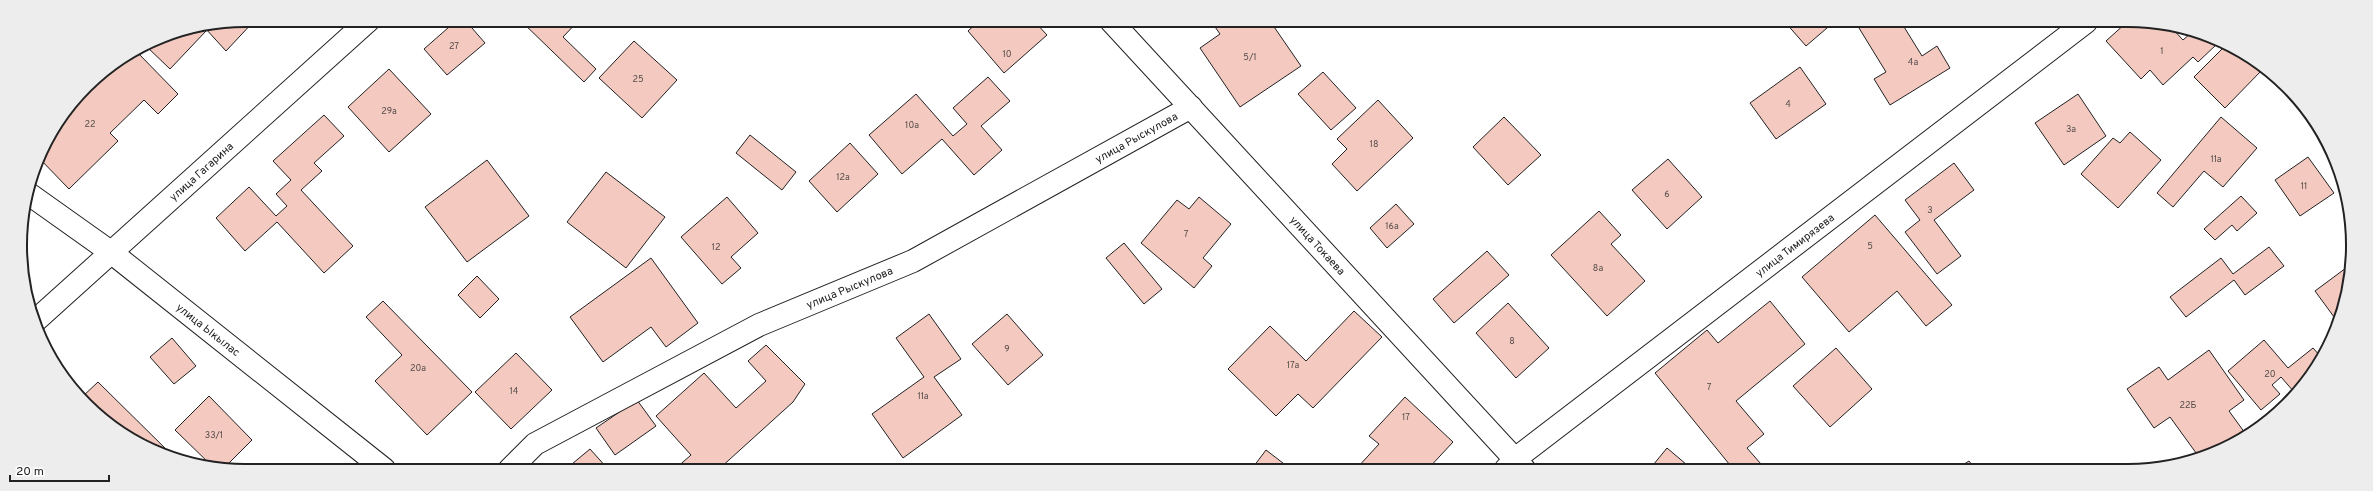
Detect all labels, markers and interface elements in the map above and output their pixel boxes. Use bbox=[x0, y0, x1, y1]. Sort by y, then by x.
house number: 27 bbox=[449, 41, 459, 52]
house number: 1 bbox=[2160, 46, 2164, 57]
house number: 10 bbox=[1002, 49, 1012, 60]
house number: 5/1 bbox=[1243, 52, 1257, 63]
house number: 4а bbox=[1908, 57, 1918, 68]
house number: 25 bbox=[632, 74, 644, 85]
house number: 4 bbox=[1785, 99, 1791, 110]
house number: 29а bbox=[381, 106, 397, 117]
street label: улица Рыскулова bbox=[1093, 110, 1181, 167]
house number: 22 bbox=[84, 119, 96, 130]
house number: 10а bbox=[905, 120, 919, 131]
house number: 3а bbox=[2066, 124, 2076, 135]
street label: улица Гагарина bbox=[167, 139, 237, 205]
house number: 18 bbox=[1370, 139, 1378, 150]
house number: 11а bbox=[2210, 154, 2222, 165]
house number: 12а bbox=[836, 172, 850, 183]
house number: 11 bbox=[2301, 181, 2307, 192]
house number: 6 bbox=[1664, 189, 1670, 200]
house number: 3 bbox=[1927, 205, 1933, 216]
street label: улица Тимирязева bbox=[1753, 211, 1838, 281]
street label: улица Токаева bbox=[1286, 213, 1348, 279]
house number: 16а bbox=[1385, 221, 1399, 232]
house number: 7 bbox=[1184, 229, 1189, 240]
house number: 5 bbox=[1867, 241, 1873, 252]
house number: 12 bbox=[712, 242, 720, 253]
house number: 8а bbox=[1593, 263, 1603, 274]
street label: улица Рыскулова bbox=[805, 264, 895, 313]
street label: улица Ыкылас bbox=[173, 301, 242, 360]
house number: 8 bbox=[1509, 336, 1515, 347]
house number: 9 bbox=[1004, 344, 1010, 355]
house number: 17а bbox=[1287, 360, 1300, 371]
house number: 20а bbox=[410, 363, 426, 374]
house number: 20 bbox=[2264, 369, 2276, 380]
house number: 7 bbox=[1707, 382, 1712, 393]
house number: 14 bbox=[510, 386, 519, 397]
house number: 11а bbox=[917, 391, 929, 402]
house number: 22Б bbox=[2180, 400, 2197, 411]
house number: 17 bbox=[1402, 412, 1410, 423]
house number: 33/1 bbox=[205, 430, 223, 441]
scale bar bbox=[10, 457, 109, 483]
text: 20 m bbox=[16, 464, 44, 480]

